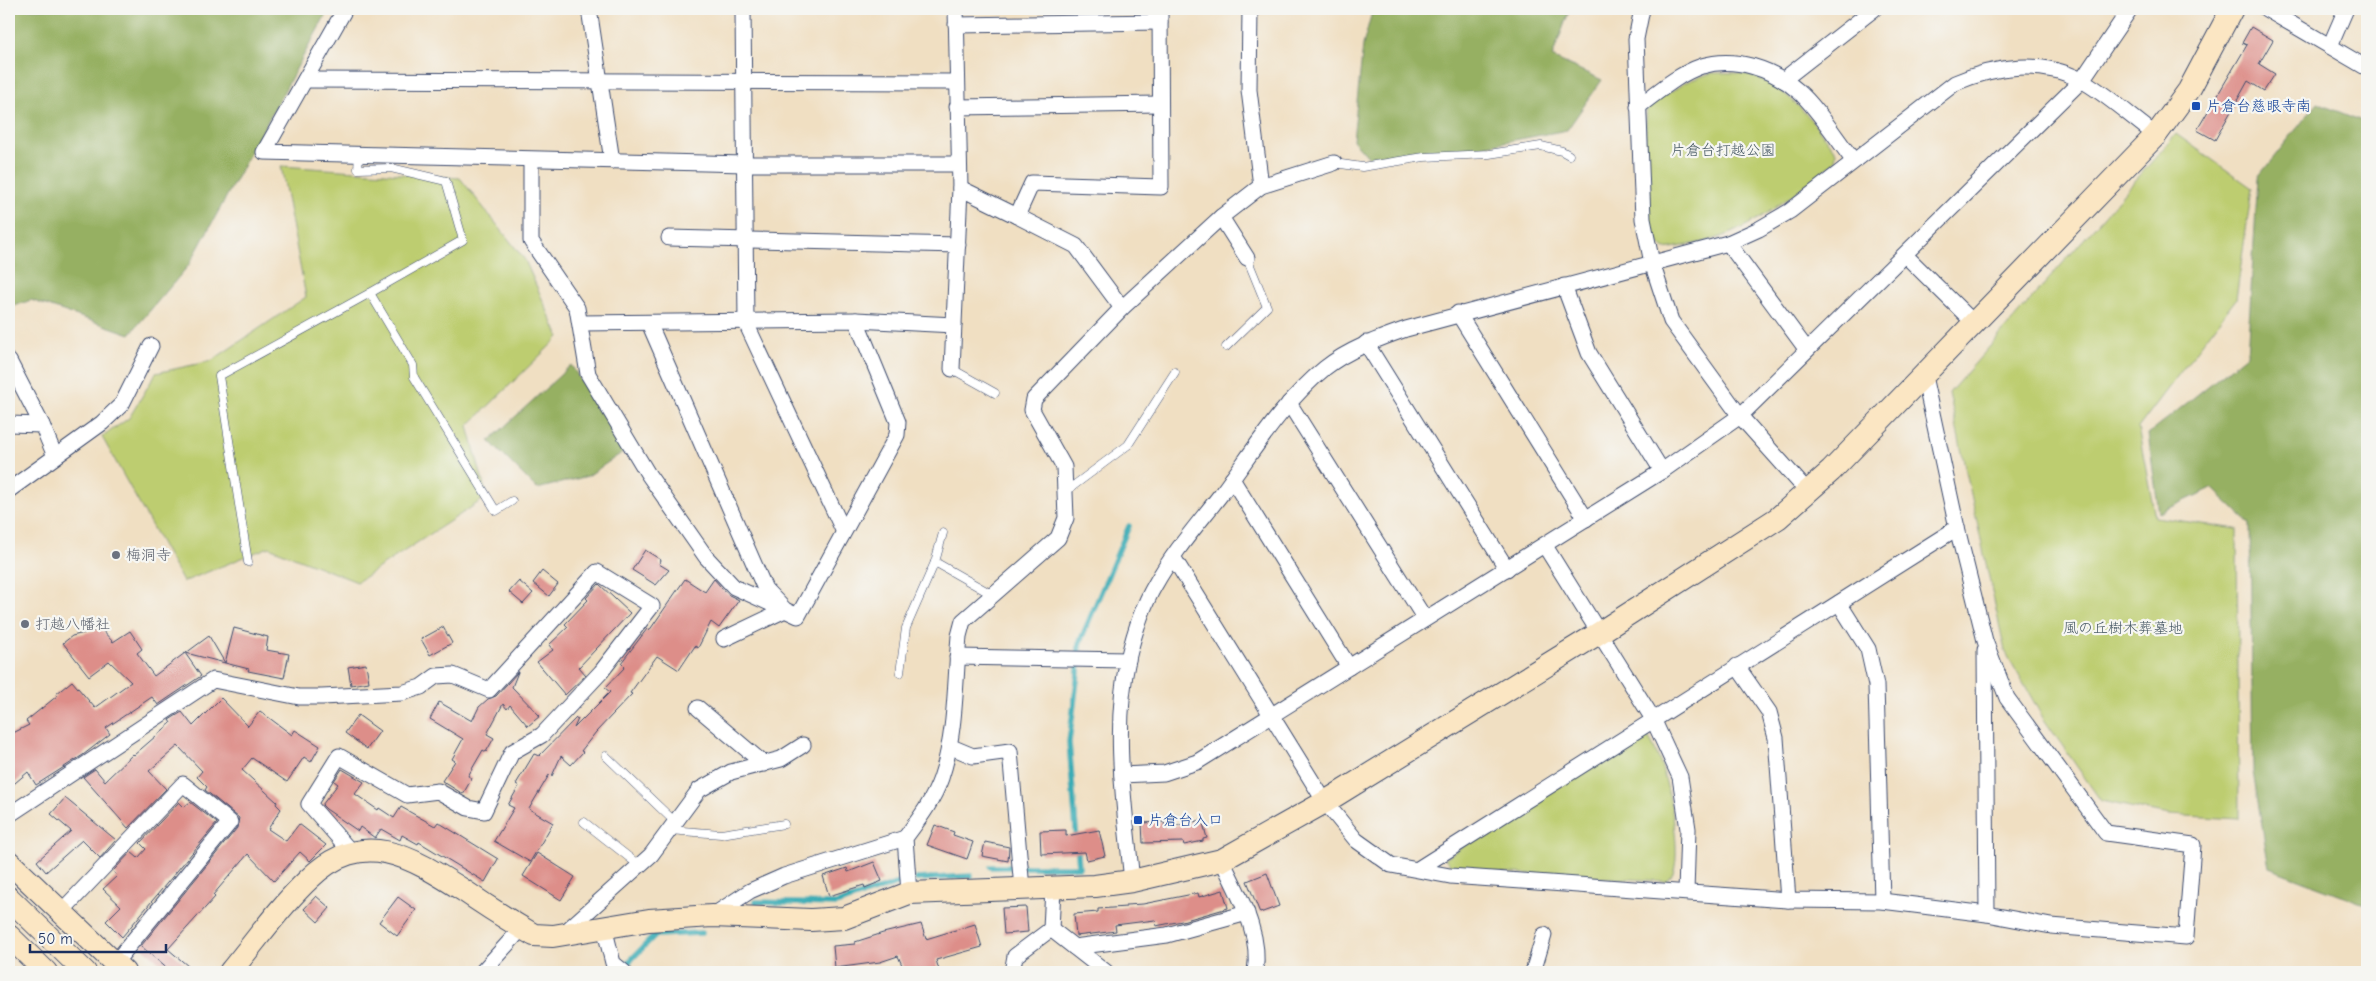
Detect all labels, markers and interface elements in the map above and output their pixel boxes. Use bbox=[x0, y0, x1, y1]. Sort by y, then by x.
place label: 片倉台慈眼寺南 bbox=[2206, 97, 2311, 115]
marker: 片倉台慈眼寺南 bbox=[2190, 100, 2202, 112]
park label: 片倉台打越公園 bbox=[1670, 141, 1776, 159]
place label: 梅洞寺 bbox=[126, 546, 171, 564]
marker: 梅洞寺 bbox=[110, 549, 122, 561]
place label: 打越八幡社 bbox=[35, 615, 110, 633]
marker: 打越八幡社 bbox=[19, 618, 31, 630]
park label: 風の丘樹木葬墓地 bbox=[2063, 619, 2183, 637]
place label: 片倉台入口 bbox=[1148, 811, 1223, 829]
marker: 片倉台入口 bbox=[1132, 814, 1144, 826]
scale bar bbox=[30, 921, 166, 953]
text: 50 m bbox=[38, 930, 73, 948]

